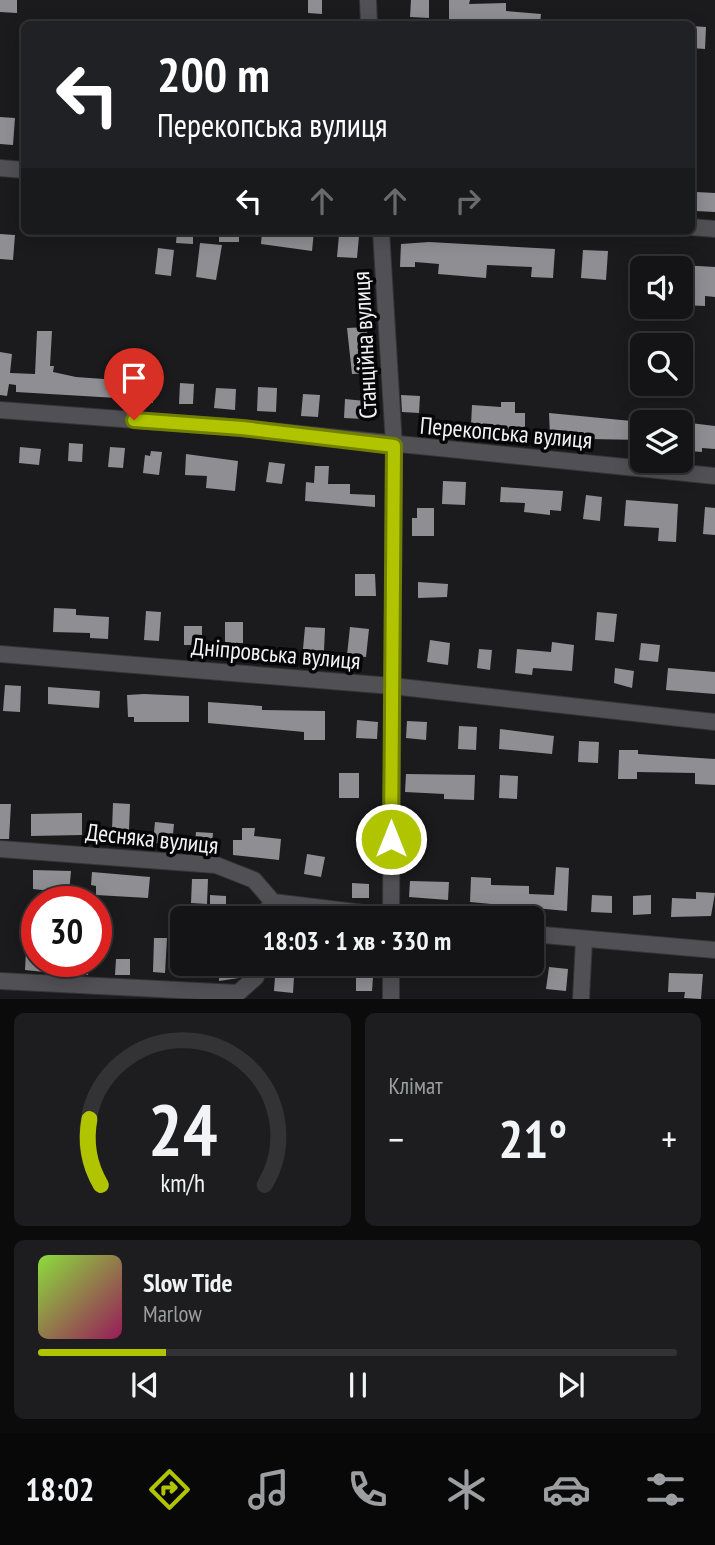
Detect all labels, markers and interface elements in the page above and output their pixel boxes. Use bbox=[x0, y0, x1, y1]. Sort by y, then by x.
text: 200 m bbox=[157, 42, 270, 106]
icon: left bbox=[42, 49, 133, 140]
text: Перекопська вулиця bbox=[157, 104, 387, 146]
icon: left bbox=[230, 182, 268, 220]
icon: ahead bbox=[303, 182, 341, 220]
icon: ahead bbox=[376, 182, 414, 220]
icon: right bbox=[449, 182, 487, 220]
map controls bbox=[630, 256, 693, 473]
button: sound bbox=[630, 256, 693, 319]
street label: Станційна вулиця bbox=[345, 271, 384, 419]
button: search bbox=[630, 333, 693, 396]
pin bbox=[104, 348, 164, 420]
icon: arrive bbox=[115, 359, 153, 397]
street label: Перекопська вулиця bbox=[419, 410, 593, 455]
button: layers bbox=[630, 410, 693, 473]
street label: Дніпровська вулиця bbox=[190, 631, 362, 676]
position arrow bbox=[354, 802, 428, 876]
street label: Десняка вулиця bbox=[84, 816, 220, 861]
speed limit sign: 30 bbox=[21, 886, 112, 977]
text: 18:03 · 1 хв · 330 m bbox=[263, 924, 451, 957]
text: Клімат bbox=[389, 1071, 443, 1100]
text: 24 bbox=[147, 1082, 217, 1176]
text: 21° bbox=[498, 1105, 567, 1172]
text: − bbox=[389, 1114, 404, 1163]
text: + bbox=[661, 1114, 677, 1163]
text: km/h bbox=[160, 1167, 204, 1199]
text: Slow Tide bbox=[143, 1266, 233, 1299]
text: Marlow bbox=[143, 1299, 202, 1328]
icon: previous bbox=[126, 1366, 164, 1404]
icon: pause bbox=[339, 1366, 377, 1404]
icon: next bbox=[552, 1366, 590, 1404]
icon: directions bbox=[145, 1465, 194, 1514]
icon: music bbox=[244, 1465, 293, 1514]
icon: phone bbox=[343, 1465, 392, 1514]
icon: climate bbox=[442, 1465, 491, 1514]
icon: car bbox=[542, 1465, 591, 1514]
icon: filters bbox=[641, 1465, 690, 1514]
text: 18:02 bbox=[25, 1468, 94, 1510]

